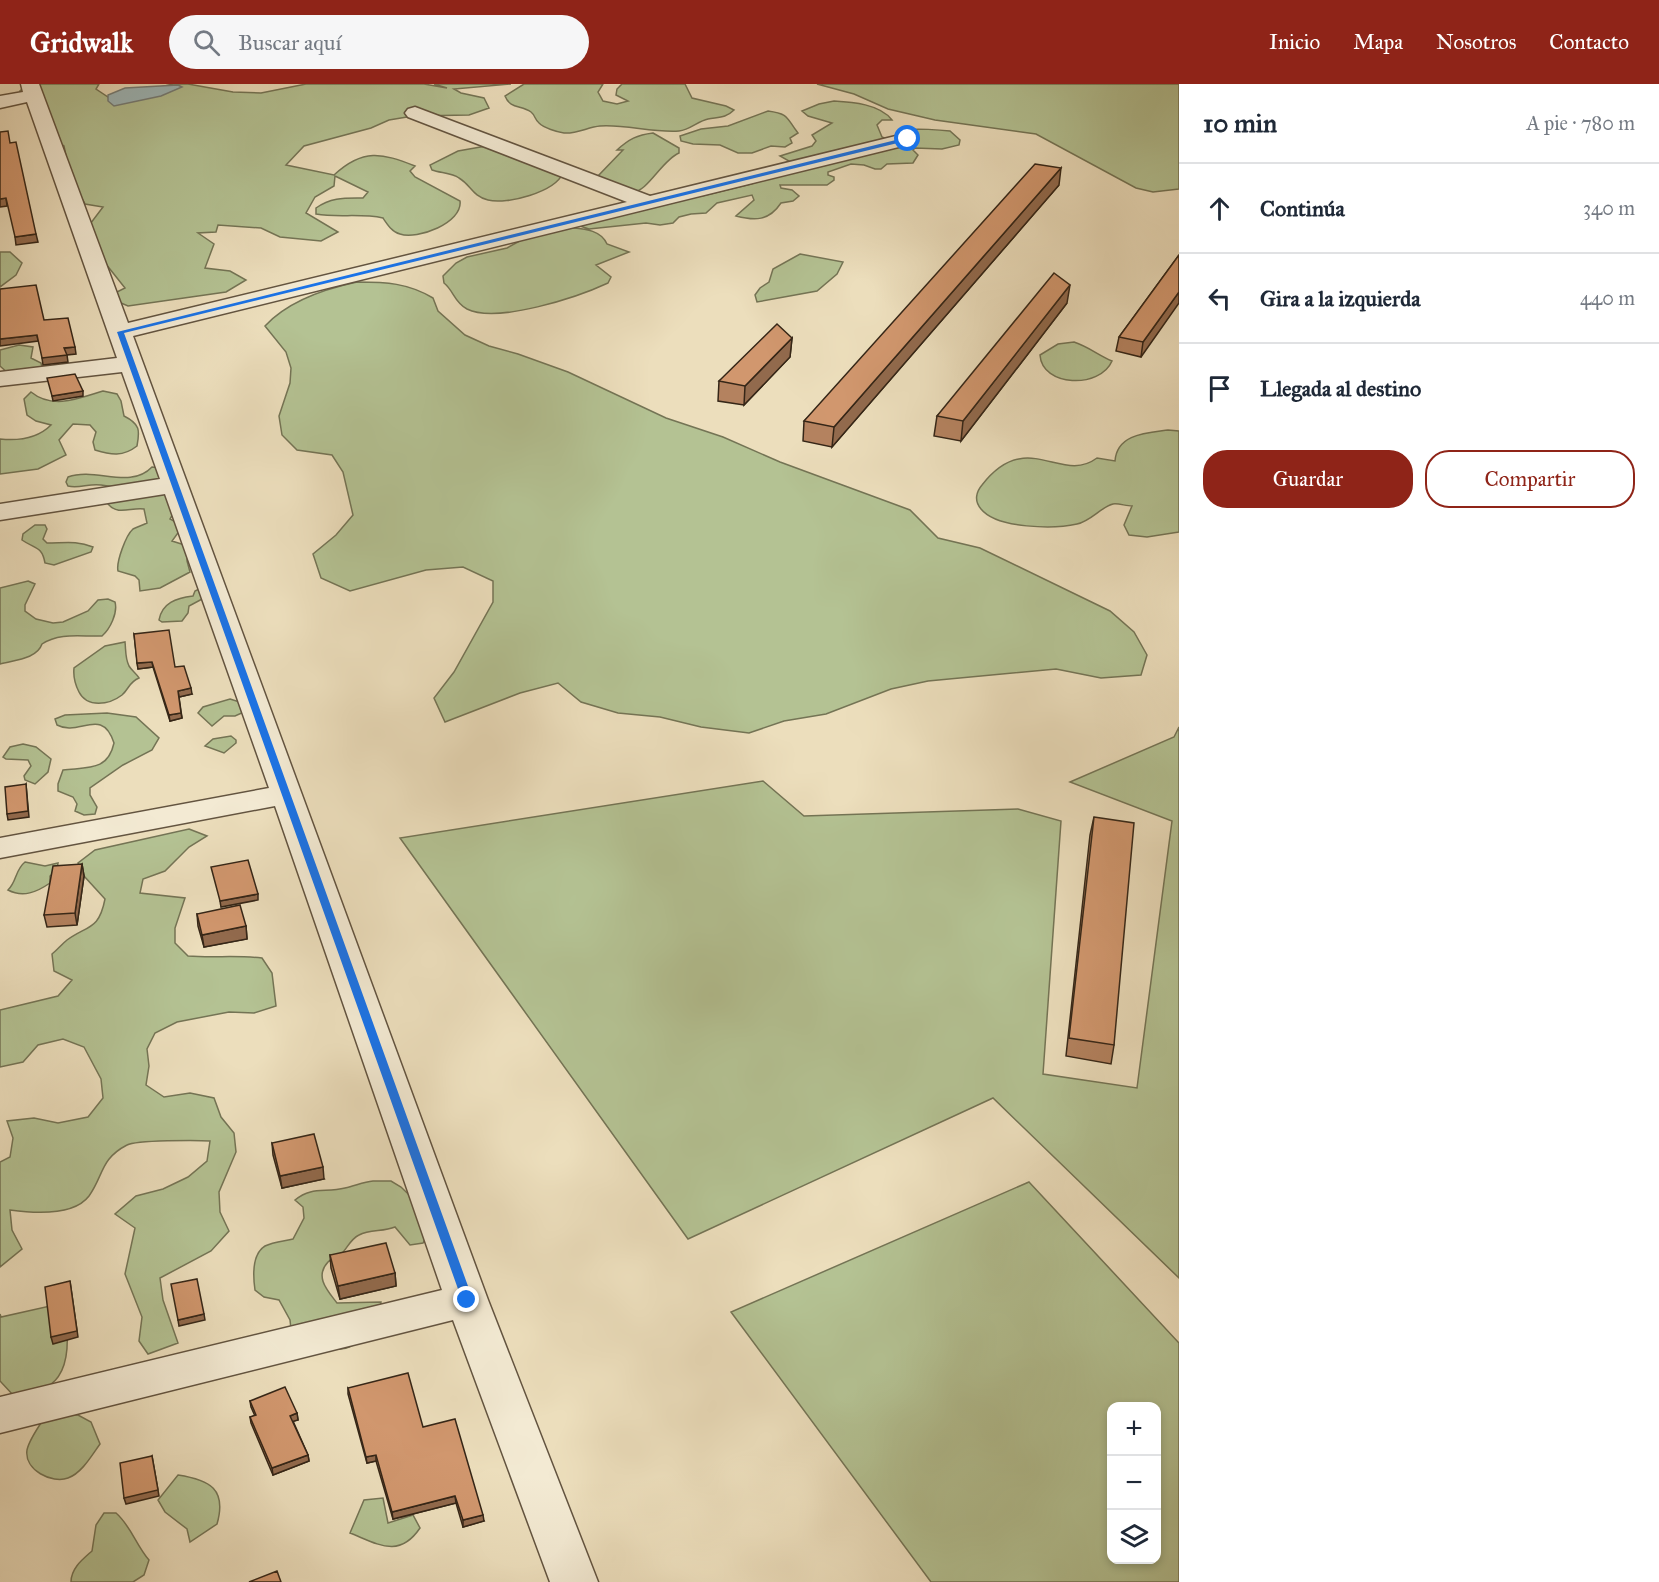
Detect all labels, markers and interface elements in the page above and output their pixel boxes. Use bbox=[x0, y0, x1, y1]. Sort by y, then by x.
search box bbox=[169, 15, 589, 69]
text: Gridwalk bbox=[30, 25, 133, 60]
icon: search bbox=[190, 26, 223, 59]
text: Buscar aquí bbox=[238, 29, 342, 56]
text: Inicio bbox=[1269, 29, 1320, 55]
text: Mapa bbox=[1353, 29, 1403, 55]
text: Nosotros bbox=[1436, 29, 1516, 55]
text: Contacto bbox=[1549, 29, 1629, 55]
text: 10 min bbox=[1203, 107, 1277, 139]
text: A pie · 780 m bbox=[1526, 111, 1635, 135]
route start bbox=[894, 125, 920, 151]
icon: ahead bbox=[1203, 192, 1236, 225]
text: Continúa bbox=[1260, 195, 1345, 222]
text: 340 m bbox=[1583, 196, 1635, 220]
icon: left bbox=[1203, 282, 1236, 315]
text: Gira a la izquierda bbox=[1260, 285, 1421, 312]
text: 440 m bbox=[1580, 286, 1635, 310]
icon: arrive bbox=[1203, 372, 1236, 405]
text: Llegada al destino bbox=[1260, 375, 1421, 402]
button: Guardar bbox=[1203, 450, 1413, 508]
button: Compartir bbox=[1425, 450, 1635, 508]
route end bbox=[453, 1286, 479, 1312]
map controls bbox=[1107, 1402, 1161, 1564]
button: + bbox=[1107, 1402, 1161, 1456]
button: − bbox=[1107, 1456, 1161, 1510]
button: layers bbox=[1107, 1510, 1161, 1564]

